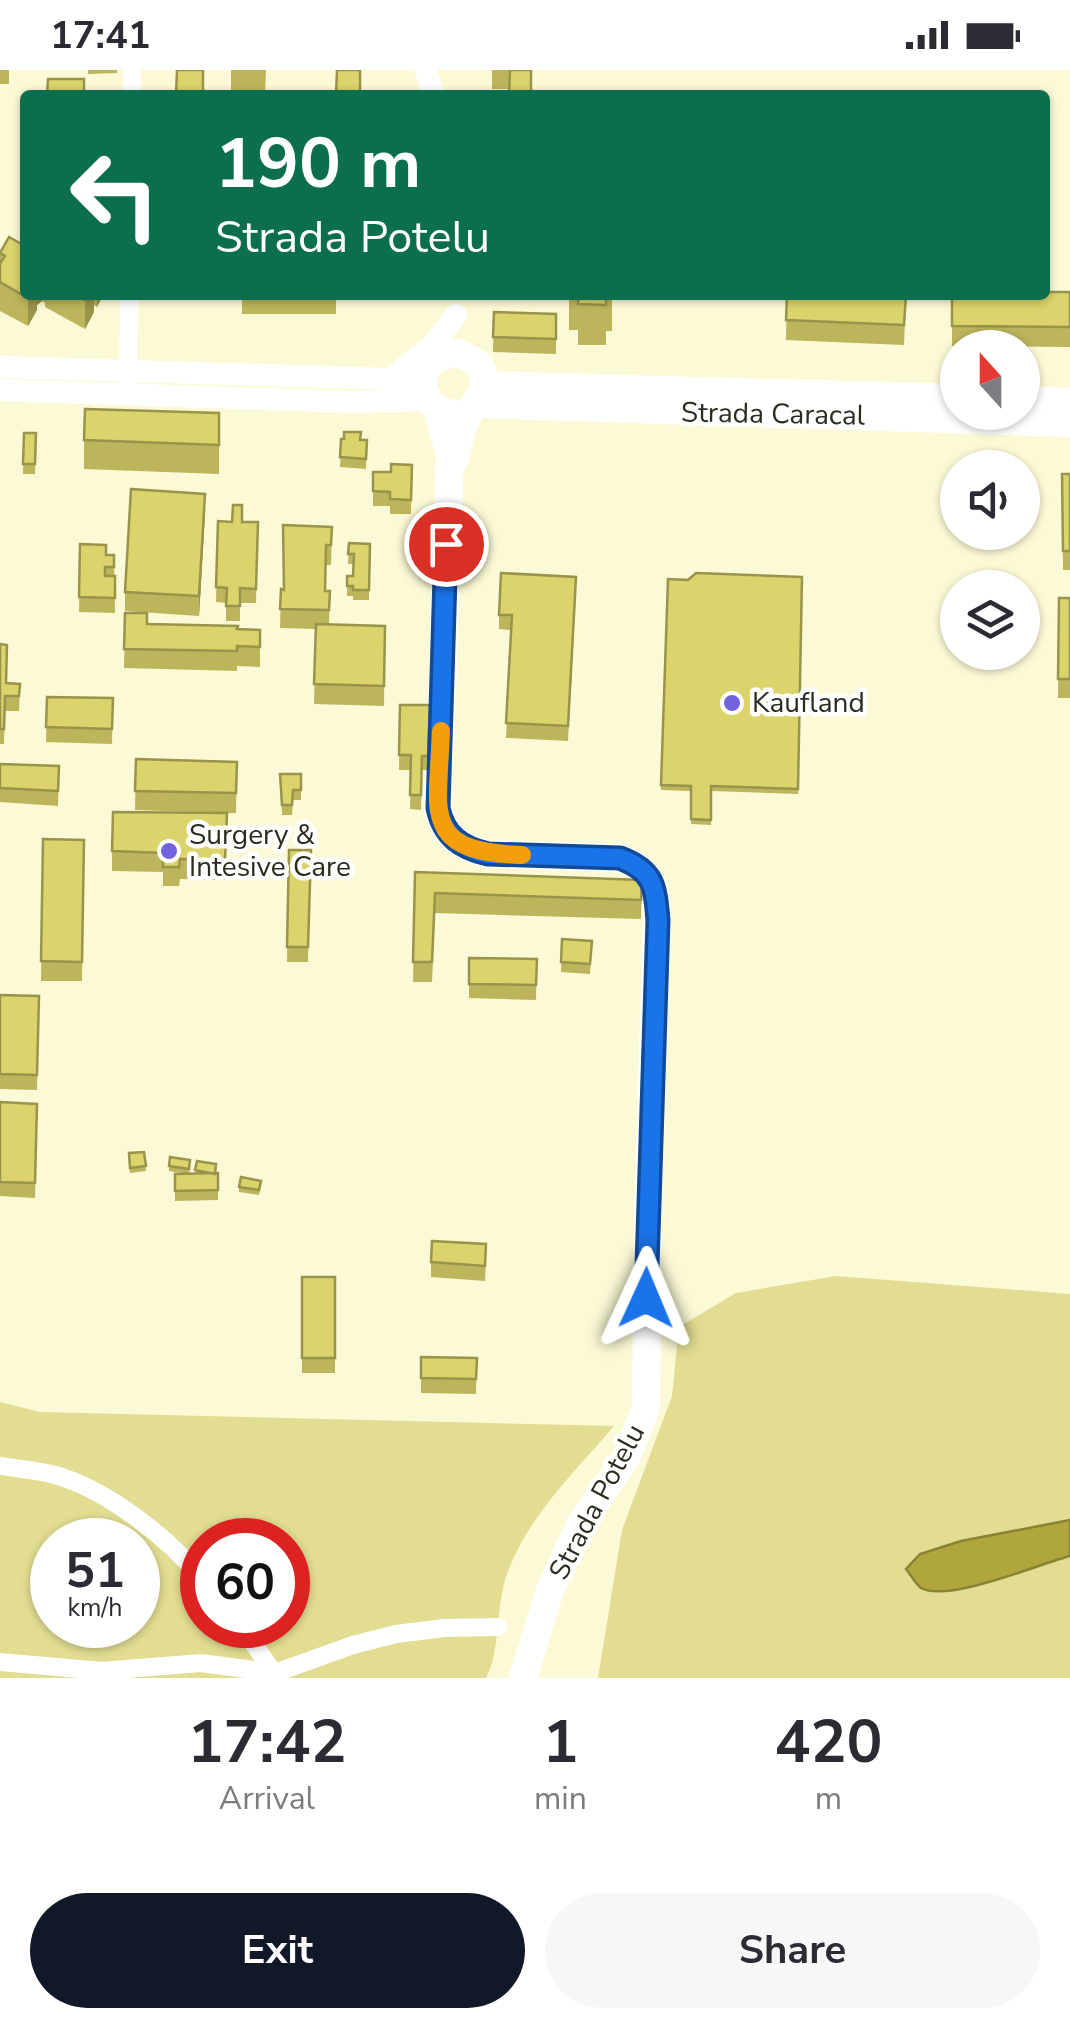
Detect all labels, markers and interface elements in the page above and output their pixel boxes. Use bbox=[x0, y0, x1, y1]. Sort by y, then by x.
text: 17:41 bbox=[50, 10, 151, 61]
text: 190 m bbox=[215, 116, 421, 212]
icon: left bbox=[50, 130, 180, 260]
text: Strada Potelu bbox=[215, 207, 490, 268]
north arrow bbox=[940, 330, 1040, 430]
map controls bbox=[940, 330, 1040, 670]
street label: Strada Caracal bbox=[681, 393, 866, 435]
button: sound bbox=[940, 450, 1040, 550]
pin bbox=[404, 502, 489, 587]
icon: arrive bbox=[419, 517, 474, 572]
button: layers bbox=[940, 570, 1040, 670]
place label: Kaufland bbox=[752, 684, 865, 722]
marker: Kaufland bbox=[721, 692, 743, 714]
place label: Surgery & Intesive Care bbox=[189, 816, 351, 886]
marker: Surgery & Intesive Care bbox=[158, 840, 180, 862]
position arrow bbox=[594, 1246, 698, 1350]
street label: Strada Potelu bbox=[540, 1418, 654, 1586]
speed limit sign: 60 bbox=[180, 1518, 310, 1648]
text: 51 bbox=[65, 1536, 125, 1605]
text: km/h bbox=[67, 1591, 123, 1625]
text: 17:42 bbox=[188, 1701, 346, 1783]
text: 1 bbox=[542, 1701, 578, 1783]
text: 420 bbox=[774, 1701, 882, 1783]
text: Arrival bbox=[219, 1777, 315, 1820]
text: min bbox=[534, 1777, 587, 1820]
text: m bbox=[815, 1777, 842, 1820]
button: Exit bbox=[30, 1893, 525, 2008]
button: Share bbox=[545, 1893, 1040, 2008]

